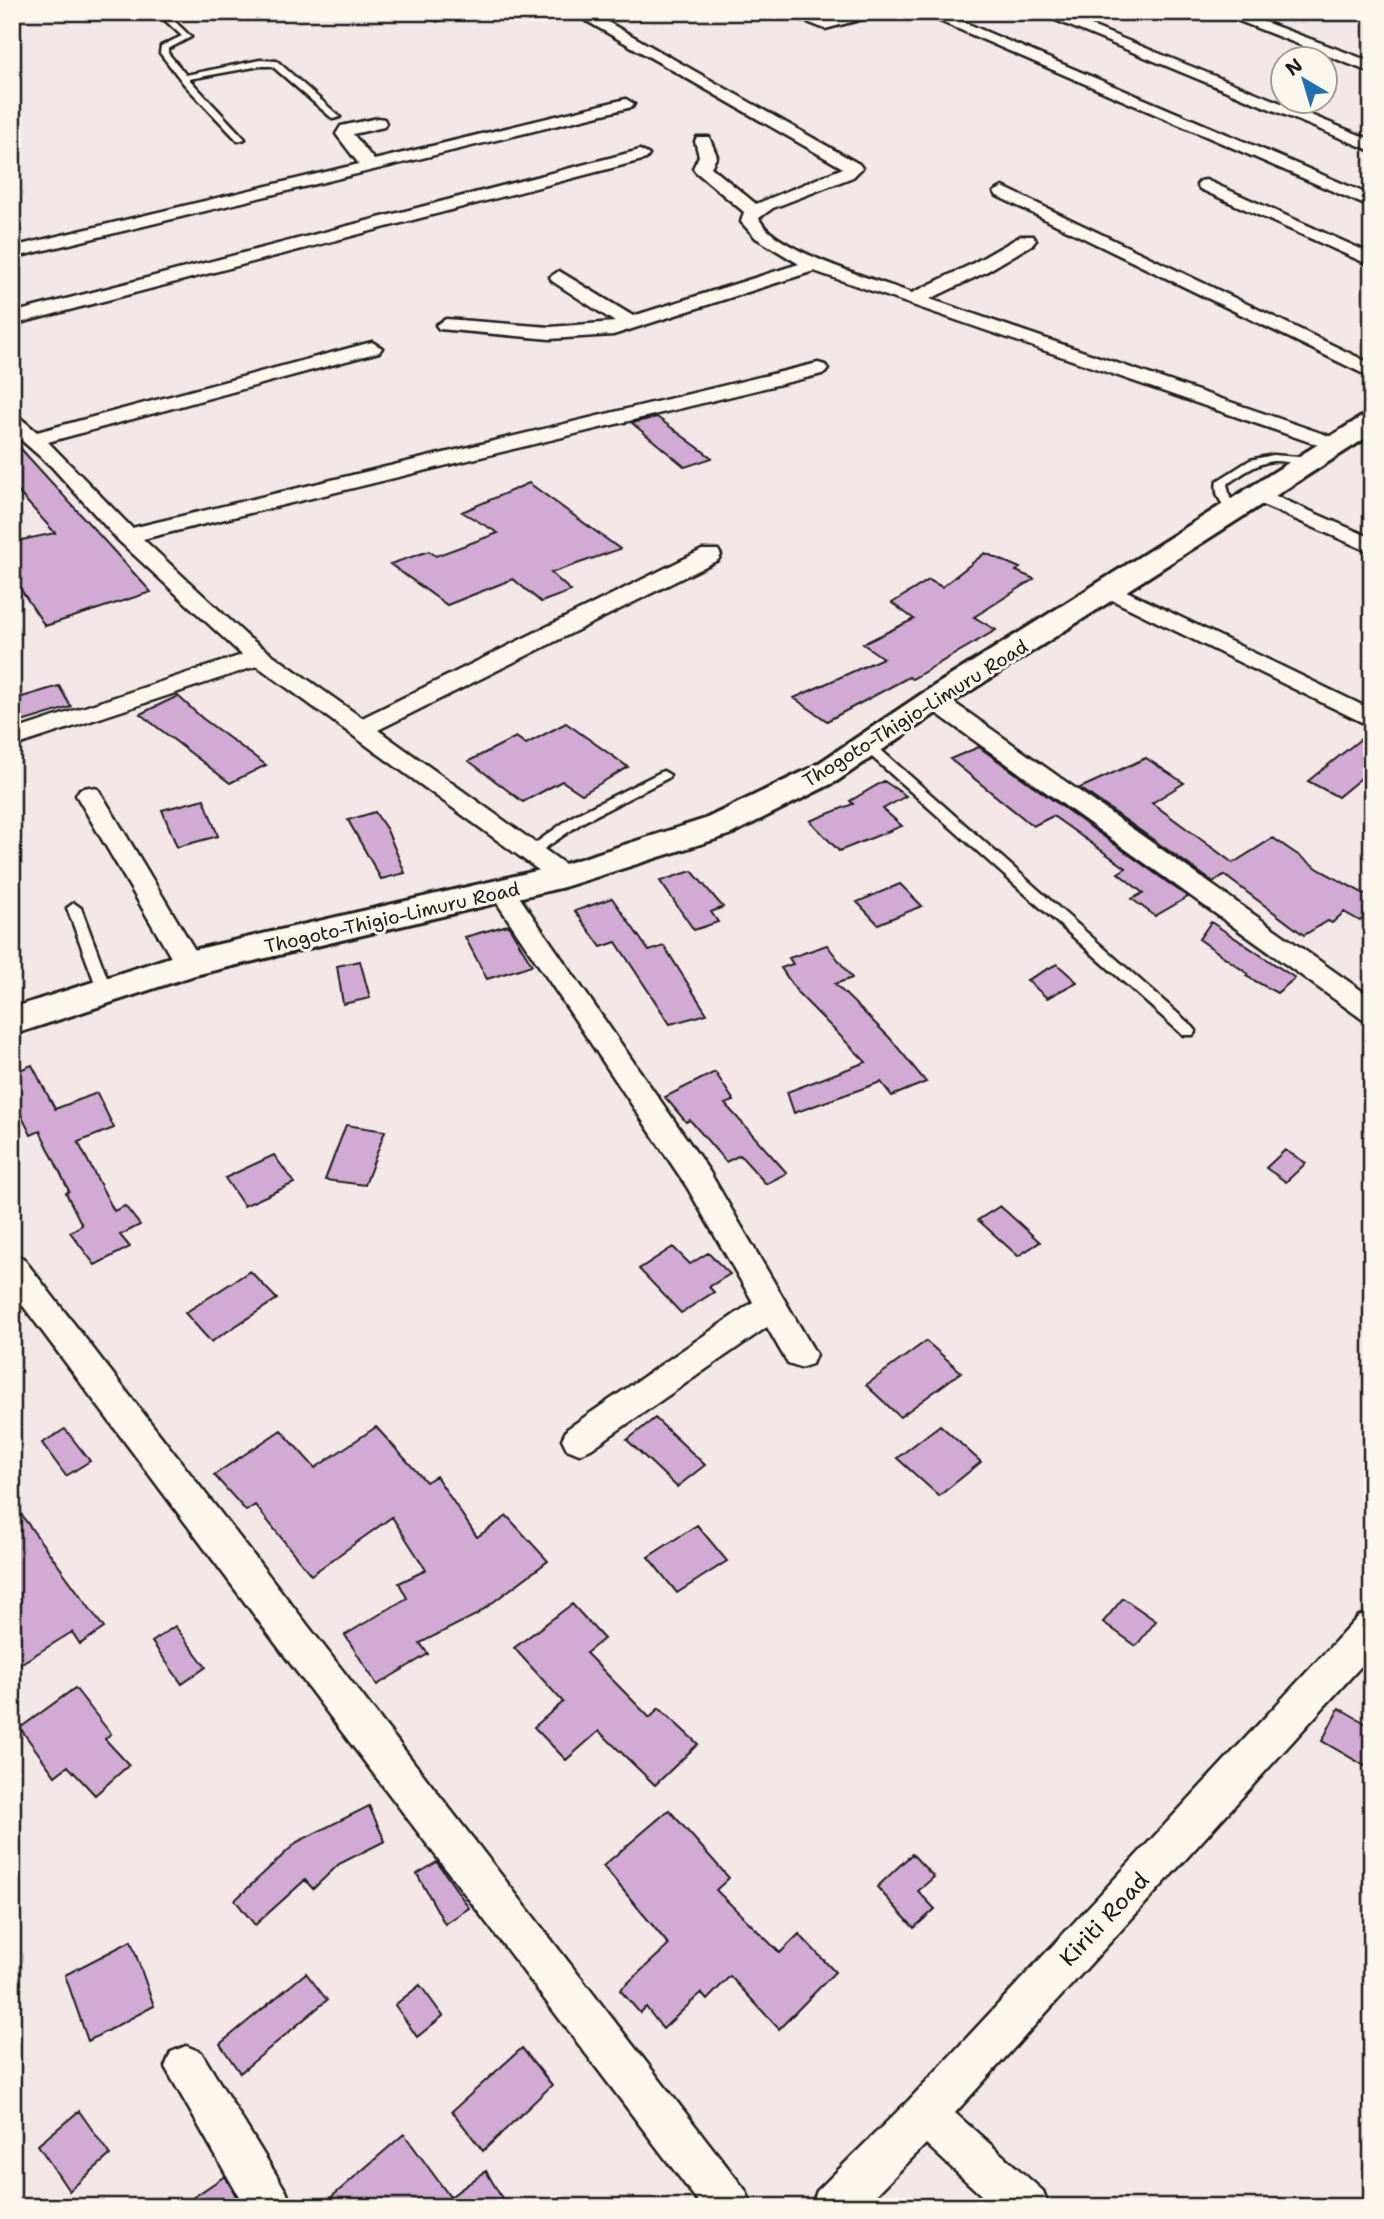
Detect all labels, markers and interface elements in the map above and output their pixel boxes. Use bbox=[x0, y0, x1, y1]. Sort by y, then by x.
north arrow bbox=[1268, 46, 1338, 116]
text: N bbox=[1280, 53, 1307, 81]
street label: Thogoto-Thigio-Limuru Road bbox=[798, 634, 1033, 793]
street label: Thogoto-Thigio-Limuru Road bbox=[262, 876, 522, 959]
street label: Kiriti Road bbox=[1053, 1865, 1155, 1973]

